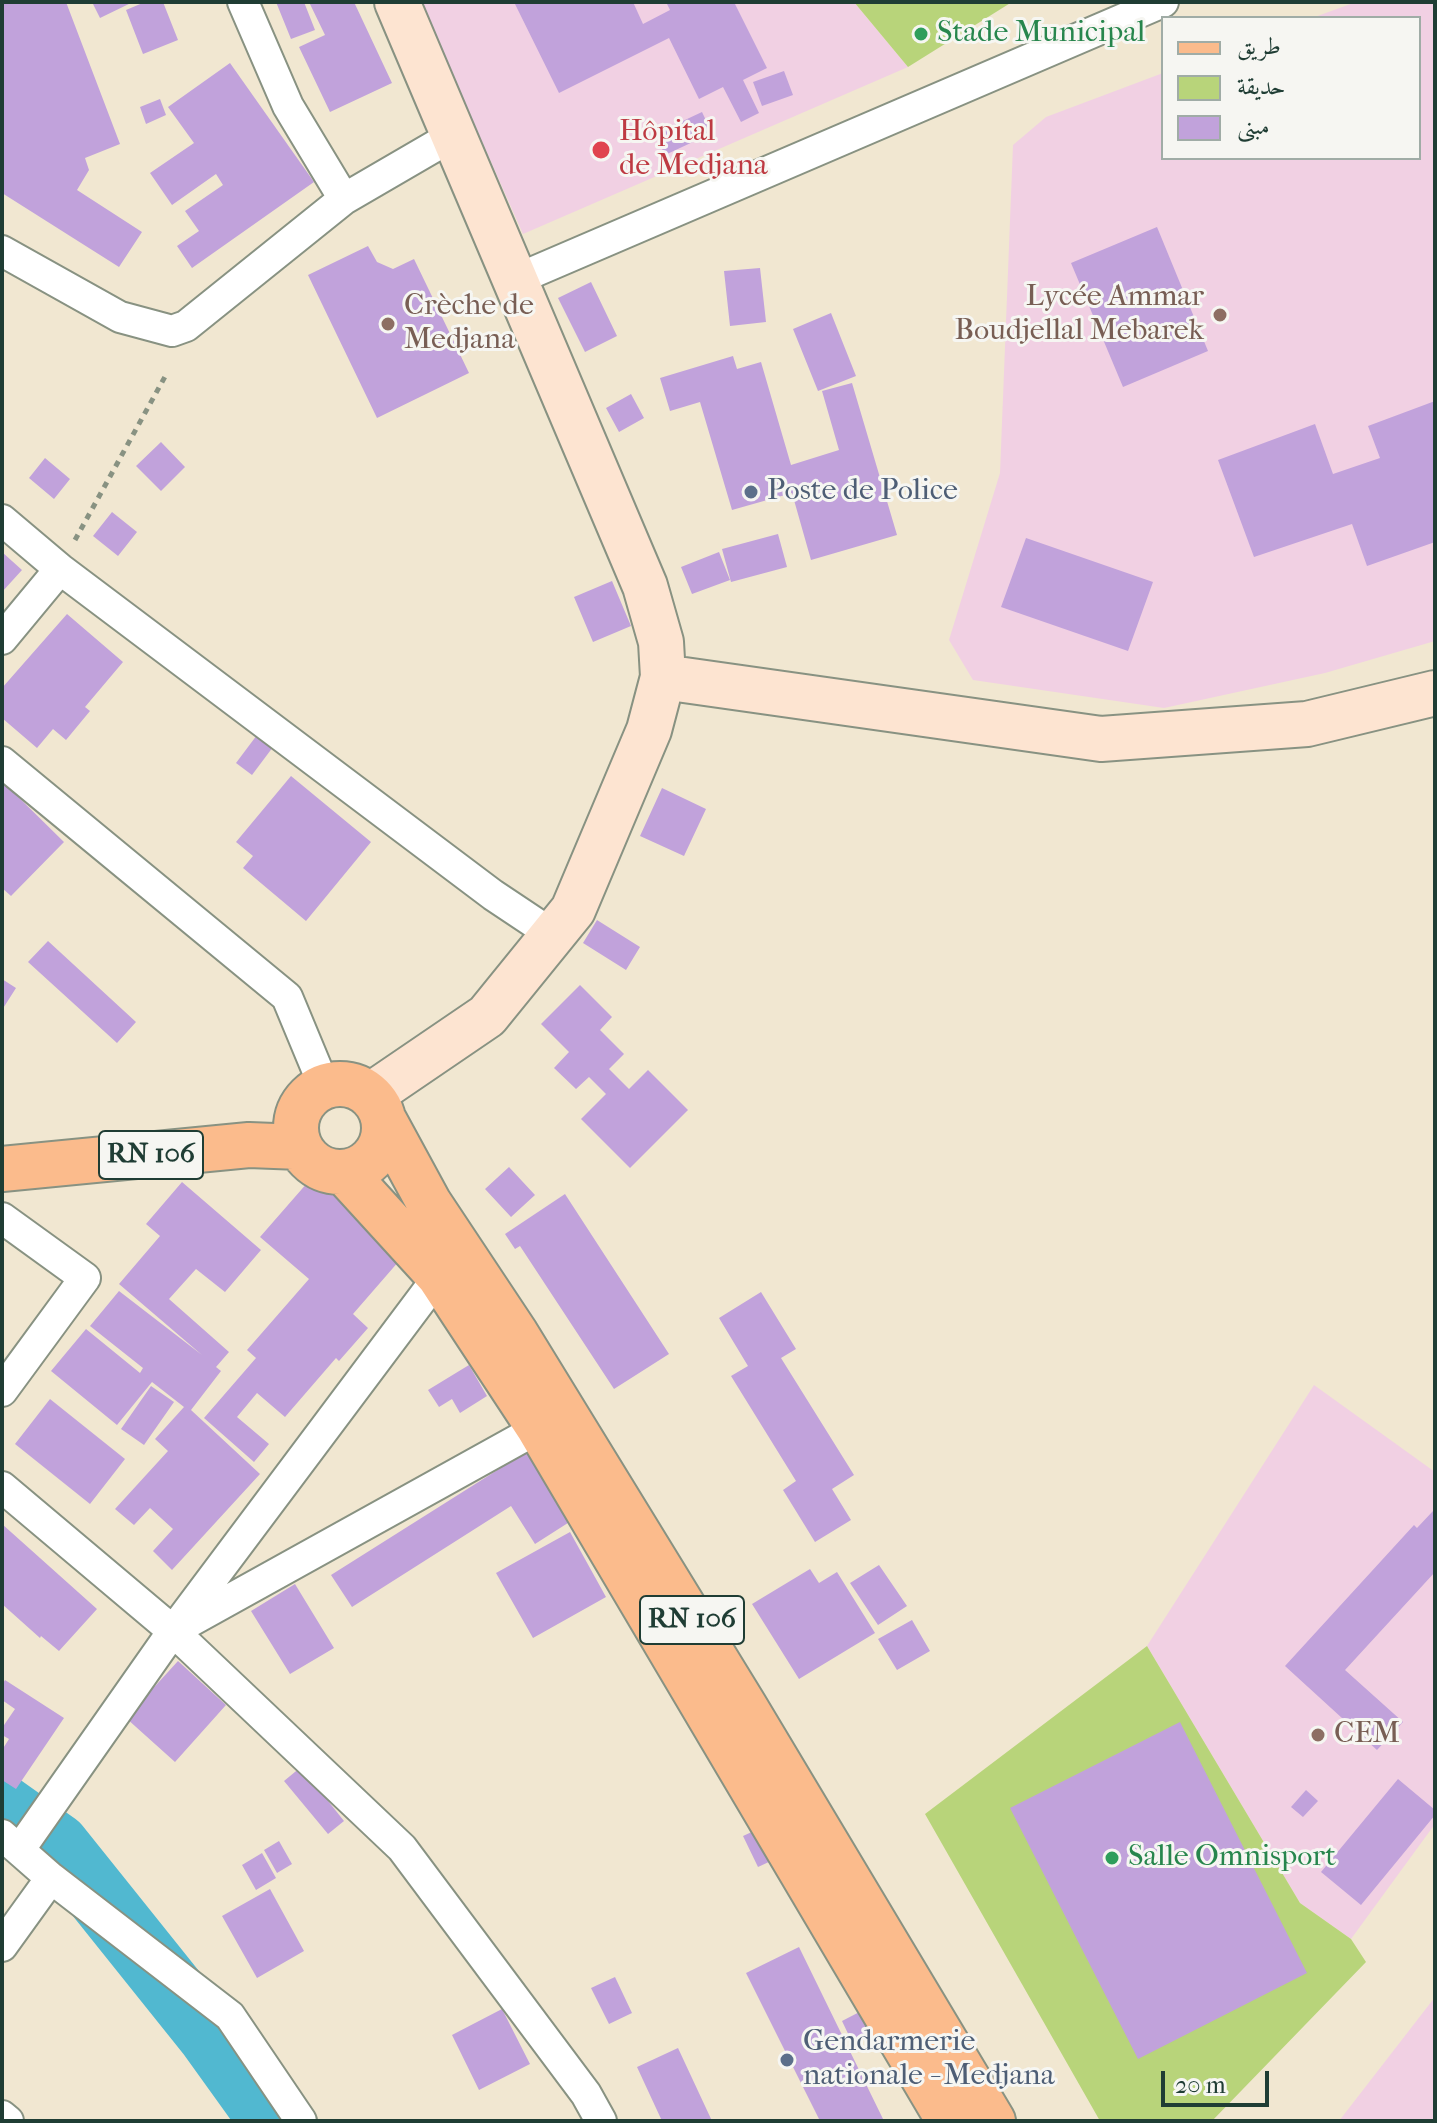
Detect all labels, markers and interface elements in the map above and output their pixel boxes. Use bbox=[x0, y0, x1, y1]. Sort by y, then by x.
place label: Stade Municipal bbox=[937, 16, 1145, 52]
legend bbox=[1161, 16, 1421, 160]
marker: Stade Municipal bbox=[912, 25, 930, 43]
text: طريق bbox=[1237, 32, 1281, 60]
text: حديقة bbox=[1237, 72, 1286, 100]
text: مبنى bbox=[1237, 112, 1270, 140]
place label: Hôpital de Medjana bbox=[619, 115, 768, 186]
marker: Hôpital de Medjana bbox=[590, 139, 612, 161]
place label: Lycée Ammar Boudjellal Mebarek bbox=[955, 280, 1204, 350]
place label: Crèche de Medjana bbox=[404, 289, 534, 360]
marker: Lycée Ammar Boudjellal Mebarek bbox=[1211, 306, 1229, 324]
marker: Crèche de Medjana bbox=[379, 315, 397, 333]
place label: Poste de Police bbox=[767, 474, 958, 510]
marker: Poste de Police bbox=[742, 483, 760, 501]
road number: RN 106 bbox=[99, 1131, 203, 1179]
road number: RN 106 bbox=[640, 1596, 744, 1644]
place label: CEM bbox=[1334, 1717, 1400, 1753]
marker: CEM bbox=[1309, 1726, 1327, 1744]
place label: Salle Omnisport bbox=[1128, 1840, 1336, 1876]
marker: Salle Omnisport bbox=[1103, 1849, 1121, 1867]
place label: Gendarmerie nationale - Medjana bbox=[803, 2025, 1055, 2096]
marker: Gendarmerie nationale - Medjana bbox=[778, 2051, 796, 2069]
scale bar bbox=[1165, 2055, 1273, 2105]
text: 20 m bbox=[1175, 2071, 1226, 2099]

